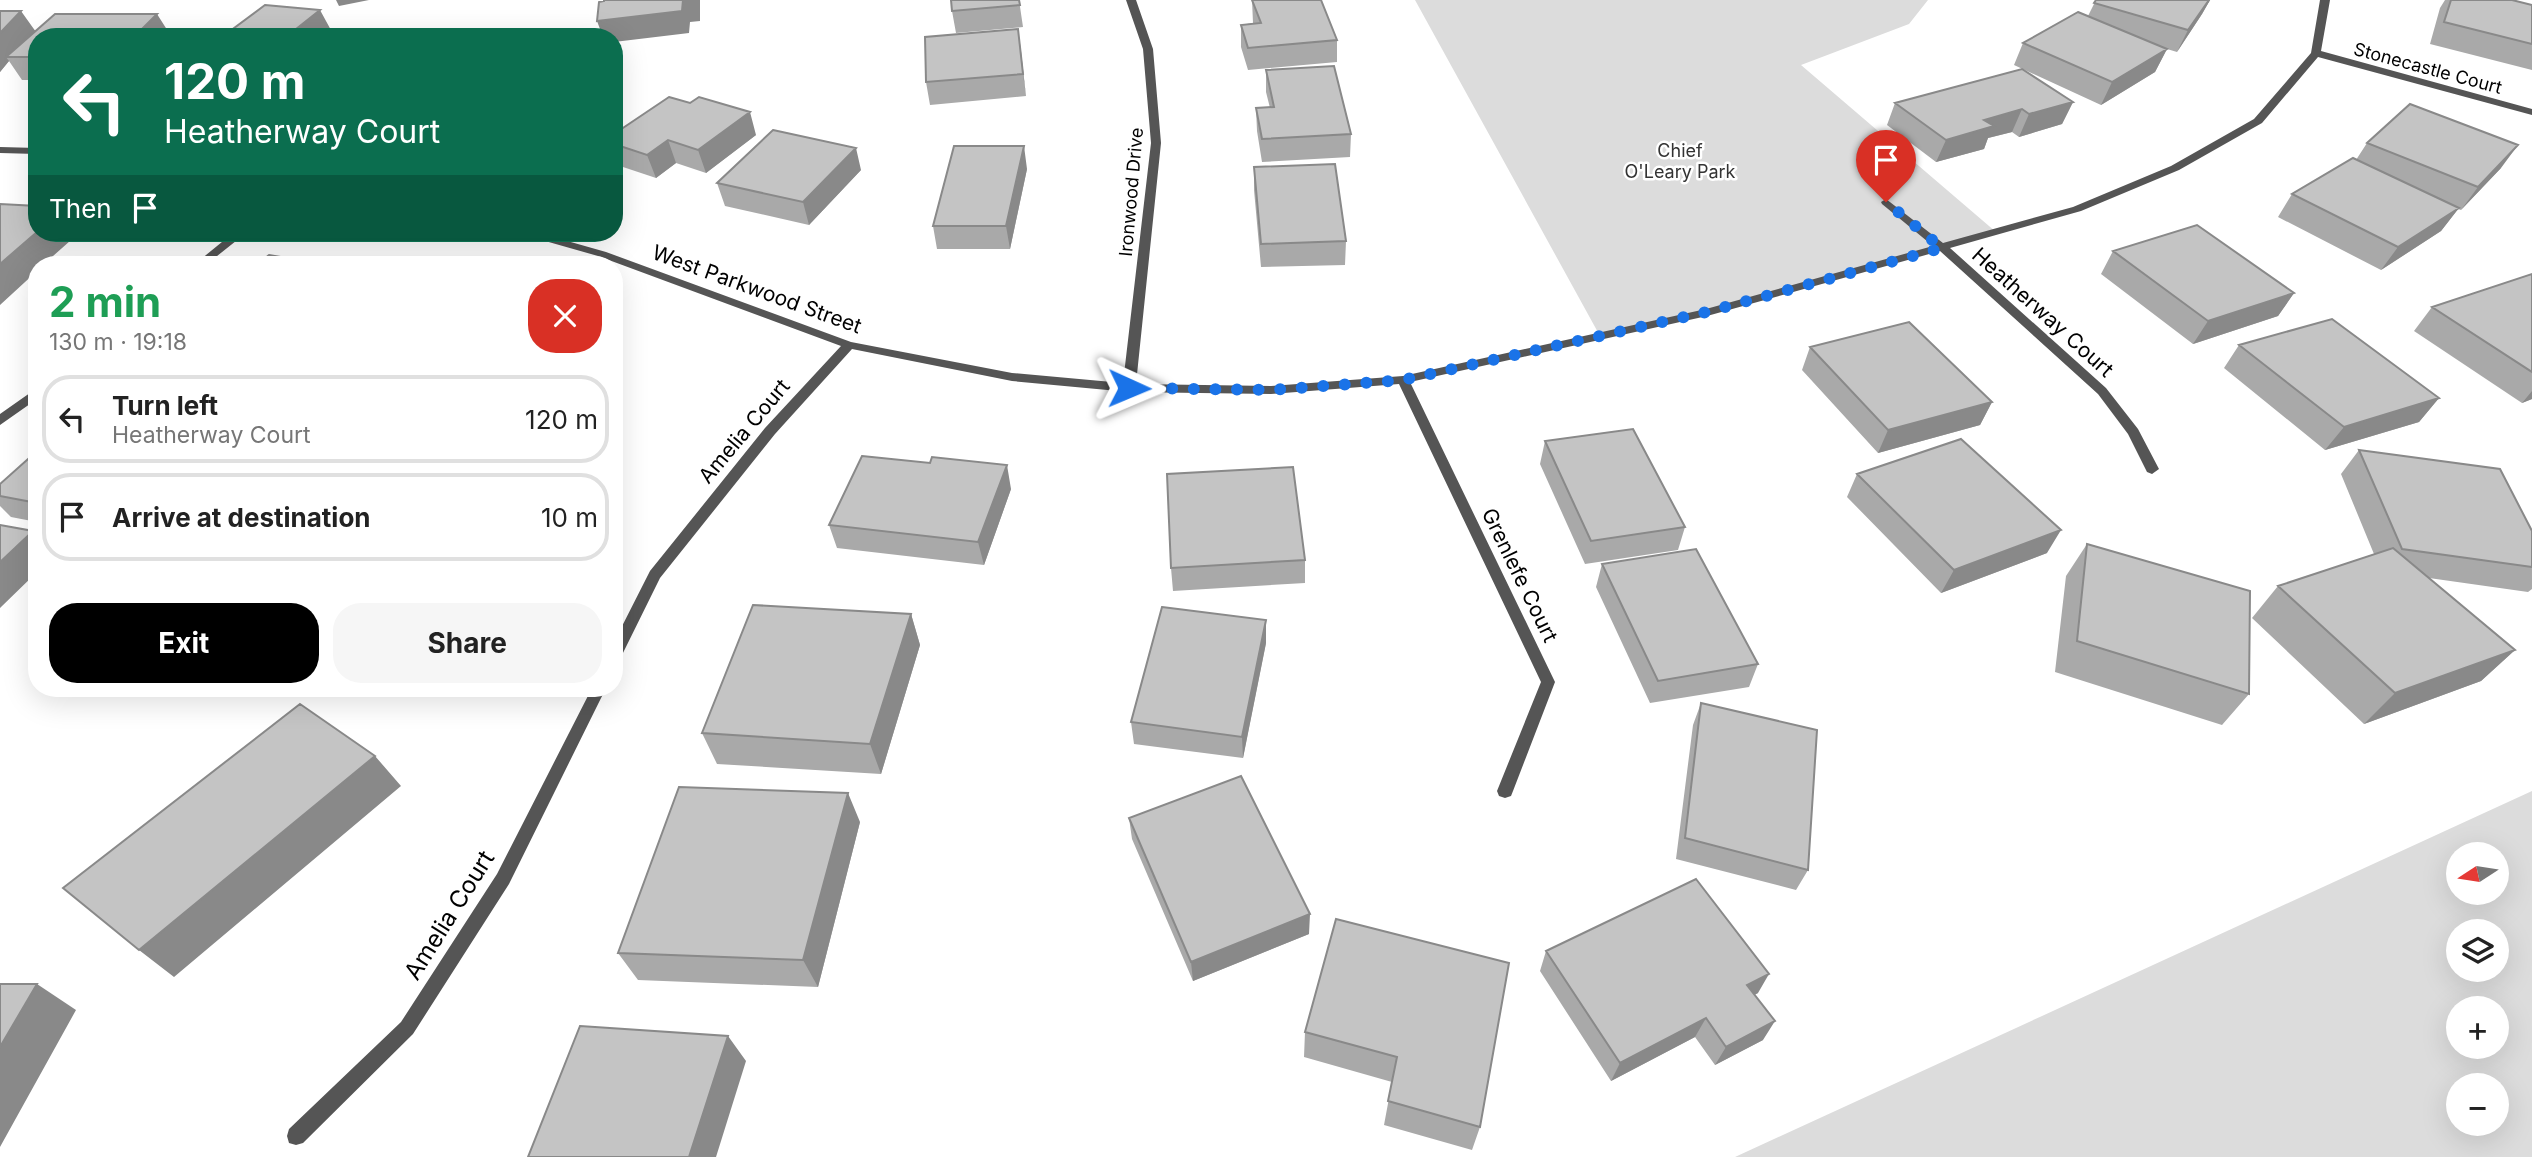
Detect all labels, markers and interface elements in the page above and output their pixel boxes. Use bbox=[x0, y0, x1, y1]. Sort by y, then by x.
street label: Stonecastle Court bbox=[2352, 38, 2505, 98]
text: 120 m bbox=[164, 52, 305, 111]
icon: left bbox=[49, 56, 140, 147]
text: Heatherway Court bbox=[164, 112, 440, 151]
street label: Ironwood Drive bbox=[1115, 127, 1147, 257]
pin bbox=[1856, 130, 1916, 202]
park label: Chief O'Leary Park bbox=[1625, 140, 1736, 182]
icon: arrive bbox=[1867, 141, 1905, 179]
icon: arrive bbox=[126, 189, 164, 227]
text: Then bbox=[49, 193, 112, 224]
street label: West Parkwood Street bbox=[649, 240, 865, 339]
street label: Heatherway Court bbox=[1967, 242, 2119, 382]
text: 2 min bbox=[49, 276, 161, 327]
button: close bbox=[528, 279, 602, 353]
text: 130 m · 19:18 bbox=[49, 328, 187, 356]
position arrow bbox=[1092, 351, 1166, 425]
street label: Amelia Court bbox=[693, 374, 795, 488]
text: Turn left bbox=[112, 390, 218, 421]
icon: left bbox=[53, 400, 91, 438]
text: 120 m bbox=[525, 404, 598, 435]
text: Heatherway Court bbox=[112, 421, 311, 449]
icon: arrive bbox=[53, 498, 91, 536]
text: Arrive at destination bbox=[112, 502, 371, 533]
text: 10 m bbox=[541, 502, 598, 533]
street label: Grenlefe Court bbox=[1477, 504, 1563, 646]
button: Exit bbox=[49, 603, 319, 683]
button: Share bbox=[333, 603, 602, 683]
north arrow bbox=[2446, 842, 2510, 905]
map controls bbox=[2446, 842, 2509, 1136]
street label: Amelia Court bbox=[398, 845, 500, 985]
button: layers bbox=[2446, 919, 2509, 982]
button: + bbox=[2446, 996, 2509, 1059]
button: − bbox=[2446, 1073, 2509, 1136]

